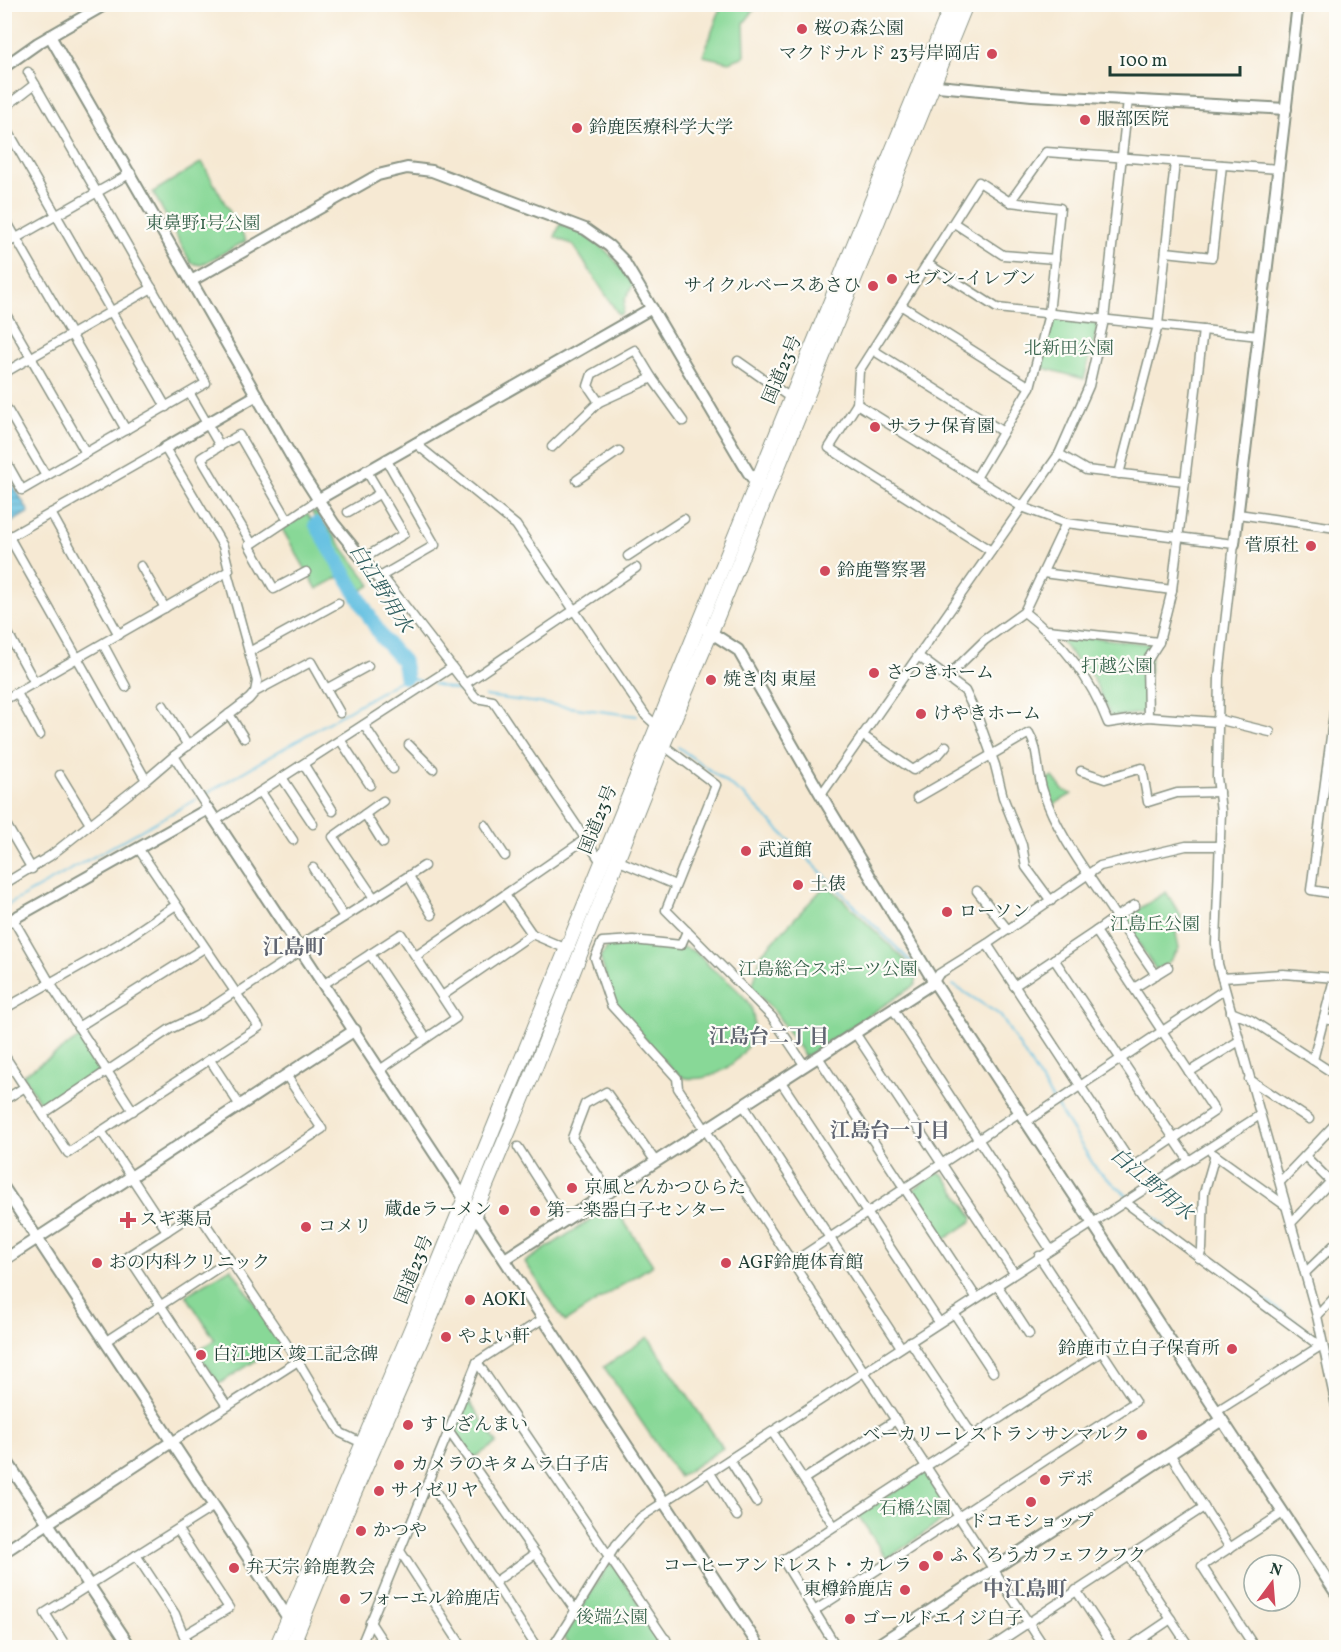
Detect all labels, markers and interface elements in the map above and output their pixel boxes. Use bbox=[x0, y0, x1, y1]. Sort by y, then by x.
place label: 桜の森公園 bbox=[814, 17, 904, 42]
marker: 桜の森公園 bbox=[795, 22, 809, 36]
scale bar bbox=[1110, 39, 1240, 77]
place label: マクドナルド 23号岸岡店 bbox=[779, 42, 980, 67]
marker: マクドナルド 23号岸岡店 bbox=[985, 47, 999, 61]
text: 100 m bbox=[1119, 49, 1168, 74]
place label: 服部医院 bbox=[1097, 108, 1169, 133]
marker: 服部医院 bbox=[1078, 113, 1092, 127]
place label: 鈴鹿医療科学大学 bbox=[589, 116, 733, 141]
marker: 鈴鹿医療科学大学 bbox=[570, 121, 584, 135]
park label: 東鼻野1号公園 bbox=[146, 212, 260, 237]
place label: セブン-イレブン bbox=[904, 267, 1036, 292]
marker: セブン-イレブン bbox=[885, 272, 899, 286]
place label: サイクルベースあさひ bbox=[684, 274, 861, 299]
marker: サイクルベースあさひ bbox=[866, 279, 880, 293]
street label: 国道23号 bbox=[757, 332, 809, 408]
park label: 北新田公園 bbox=[1024, 337, 1114, 362]
place label: サラナ保育園 bbox=[887, 415, 995, 440]
marker: サラナ保育園 bbox=[868, 420, 882, 434]
place label: 菅原社 bbox=[1245, 534, 1299, 559]
water label: 白江野用水 bbox=[342, 539, 419, 641]
marker: 菅原社 bbox=[1304, 539, 1318, 553]
place label: 鈴鹿警察署 bbox=[837, 559, 927, 584]
marker: 鈴鹿警察署 bbox=[818, 564, 832, 578]
park label: 打越公園 bbox=[1081, 655, 1153, 680]
place label: さつきホーム bbox=[886, 661, 994, 686]
marker: さつきホーム bbox=[867, 666, 881, 680]
place label: 焼き肉 東屋 bbox=[723, 668, 817, 693]
marker: 焼き肉 東屋 bbox=[704, 673, 718, 687]
place label: けやきホーム bbox=[933, 702, 1041, 727]
marker: けやきホーム bbox=[914, 707, 928, 721]
street label: 国道23号 bbox=[574, 782, 624, 858]
place label: 武道館 bbox=[758, 839, 812, 864]
marker: 武道館 bbox=[739, 844, 753, 858]
place label: 土俵 bbox=[810, 873, 846, 898]
marker: 土俵 bbox=[791, 878, 805, 892]
place label: ローソン bbox=[959, 900, 1030, 925]
marker: ローソン bbox=[940, 905, 954, 919]
park label: 江島丘公園 bbox=[1110, 913, 1200, 938]
district label: 江島町 bbox=[263, 934, 326, 963]
park label: 江島総合スポーツ公園 bbox=[738, 958, 918, 983]
district label: 江島台二丁目 bbox=[709, 1024, 829, 1052]
district label: 江島台一丁目 bbox=[830, 1118, 950, 1146]
water label: 白江野用水 bbox=[1104, 1142, 1200, 1229]
place label: 京風とんかつひらた bbox=[584, 1176, 746, 1201]
marker: 京風とんかつひらた bbox=[565, 1181, 579, 1195]
place label: 蔵deラーメン bbox=[384, 1198, 492, 1223]
place label: 第一楽器白子センター bbox=[547, 1199, 726, 1224]
marker: 蔵deラーメン bbox=[497, 1203, 511, 1217]
marker: 第一楽器白子センター bbox=[528, 1204, 542, 1218]
place label: スギ薬局 bbox=[140, 1208, 212, 1233]
marker: スギ薬局 bbox=[121, 1213, 135, 1227]
place label: コメリ bbox=[318, 1215, 372, 1240]
marker: コメリ bbox=[299, 1220, 313, 1234]
street label: 国道23号 bbox=[390, 1232, 440, 1308]
place label: おの内科クリニック bbox=[109, 1251, 270, 1276]
place label: AGF鈴鹿体育館 bbox=[738, 1251, 864, 1276]
marker: おの内科クリニック bbox=[90, 1256, 104, 1270]
marker: AGF鈴鹿体育館 bbox=[719, 1256, 733, 1270]
place label: AOKI bbox=[482, 1288, 526, 1313]
marker: AOKI bbox=[463, 1293, 477, 1307]
place label: やよい軒 bbox=[458, 1325, 530, 1350]
marker: やよい軒 bbox=[439, 1330, 453, 1344]
place label: 鈴鹿市立白子保育所 bbox=[1058, 1337, 1220, 1362]
marker: 鈴鹿市立白子保育所 bbox=[1225, 1342, 1239, 1356]
place label: 白江地区 竣工記念碑 bbox=[213, 1343, 379, 1368]
marker: 白江地区 竣工記念碑 bbox=[194, 1348, 208, 1362]
place label: すしざんまい bbox=[420, 1413, 528, 1438]
marker: すしざんまい bbox=[401, 1418, 415, 1432]
place label: ベーカリーレストランサンマルク bbox=[863, 1423, 1130, 1448]
marker: ベーカリーレストランサンマルク bbox=[1135, 1428, 1149, 1442]
place label: カメラのキタムラ白子店 bbox=[411, 1453, 609, 1478]
marker: カメラのキタムラ白子店 bbox=[392, 1458, 406, 1472]
place label: デポ bbox=[1057, 1468, 1093, 1493]
marker: デポ bbox=[1038, 1473, 1052, 1487]
place label: サイゼリヤ bbox=[391, 1479, 479, 1504]
marker: サイゼリヤ bbox=[372, 1484, 386, 1498]
marker: ドコモショップ bbox=[1024, 1495, 1038, 1509]
park label: 石橋公園 bbox=[879, 1497, 951, 1522]
place label: ドコモショップ bbox=[969, 1510, 1093, 1535]
place label: かつや bbox=[373, 1519, 427, 1544]
marker: かつや bbox=[354, 1524, 368, 1538]
place label: ふくろうカフェフクフク bbox=[950, 1544, 1146, 1569]
marker: ふくろうカフェフクフク bbox=[931, 1549, 945, 1563]
north arrow bbox=[1242, 1553, 1302, 1613]
place label: コーヒーアンドレスト・カレラ bbox=[663, 1554, 912, 1579]
place label: 弁天宗 鈴鹿教会 bbox=[246, 1556, 376, 1581]
text: N bbox=[1267, 1558, 1285, 1583]
marker: コーヒーアンドレスト・カレラ bbox=[917, 1559, 931, 1573]
marker: 弁天宗 鈴鹿教会 bbox=[227, 1561, 241, 1575]
district label: 中江島町 bbox=[983, 1576, 1067, 1605]
place label: 東樽鈴鹿店 bbox=[803, 1578, 893, 1603]
marker: 東樽鈴鹿店 bbox=[898, 1583, 912, 1597]
place label: フォーエル鈴鹿店 bbox=[357, 1587, 500, 1612]
marker: フォーエル鈴鹿店 bbox=[338, 1592, 352, 1606]
park label: 後端公園 bbox=[576, 1606, 648, 1631]
place label: ゴールドエイジ白子 bbox=[862, 1607, 1023, 1632]
marker: ゴールドエイジ白子 bbox=[843, 1612, 857, 1626]

